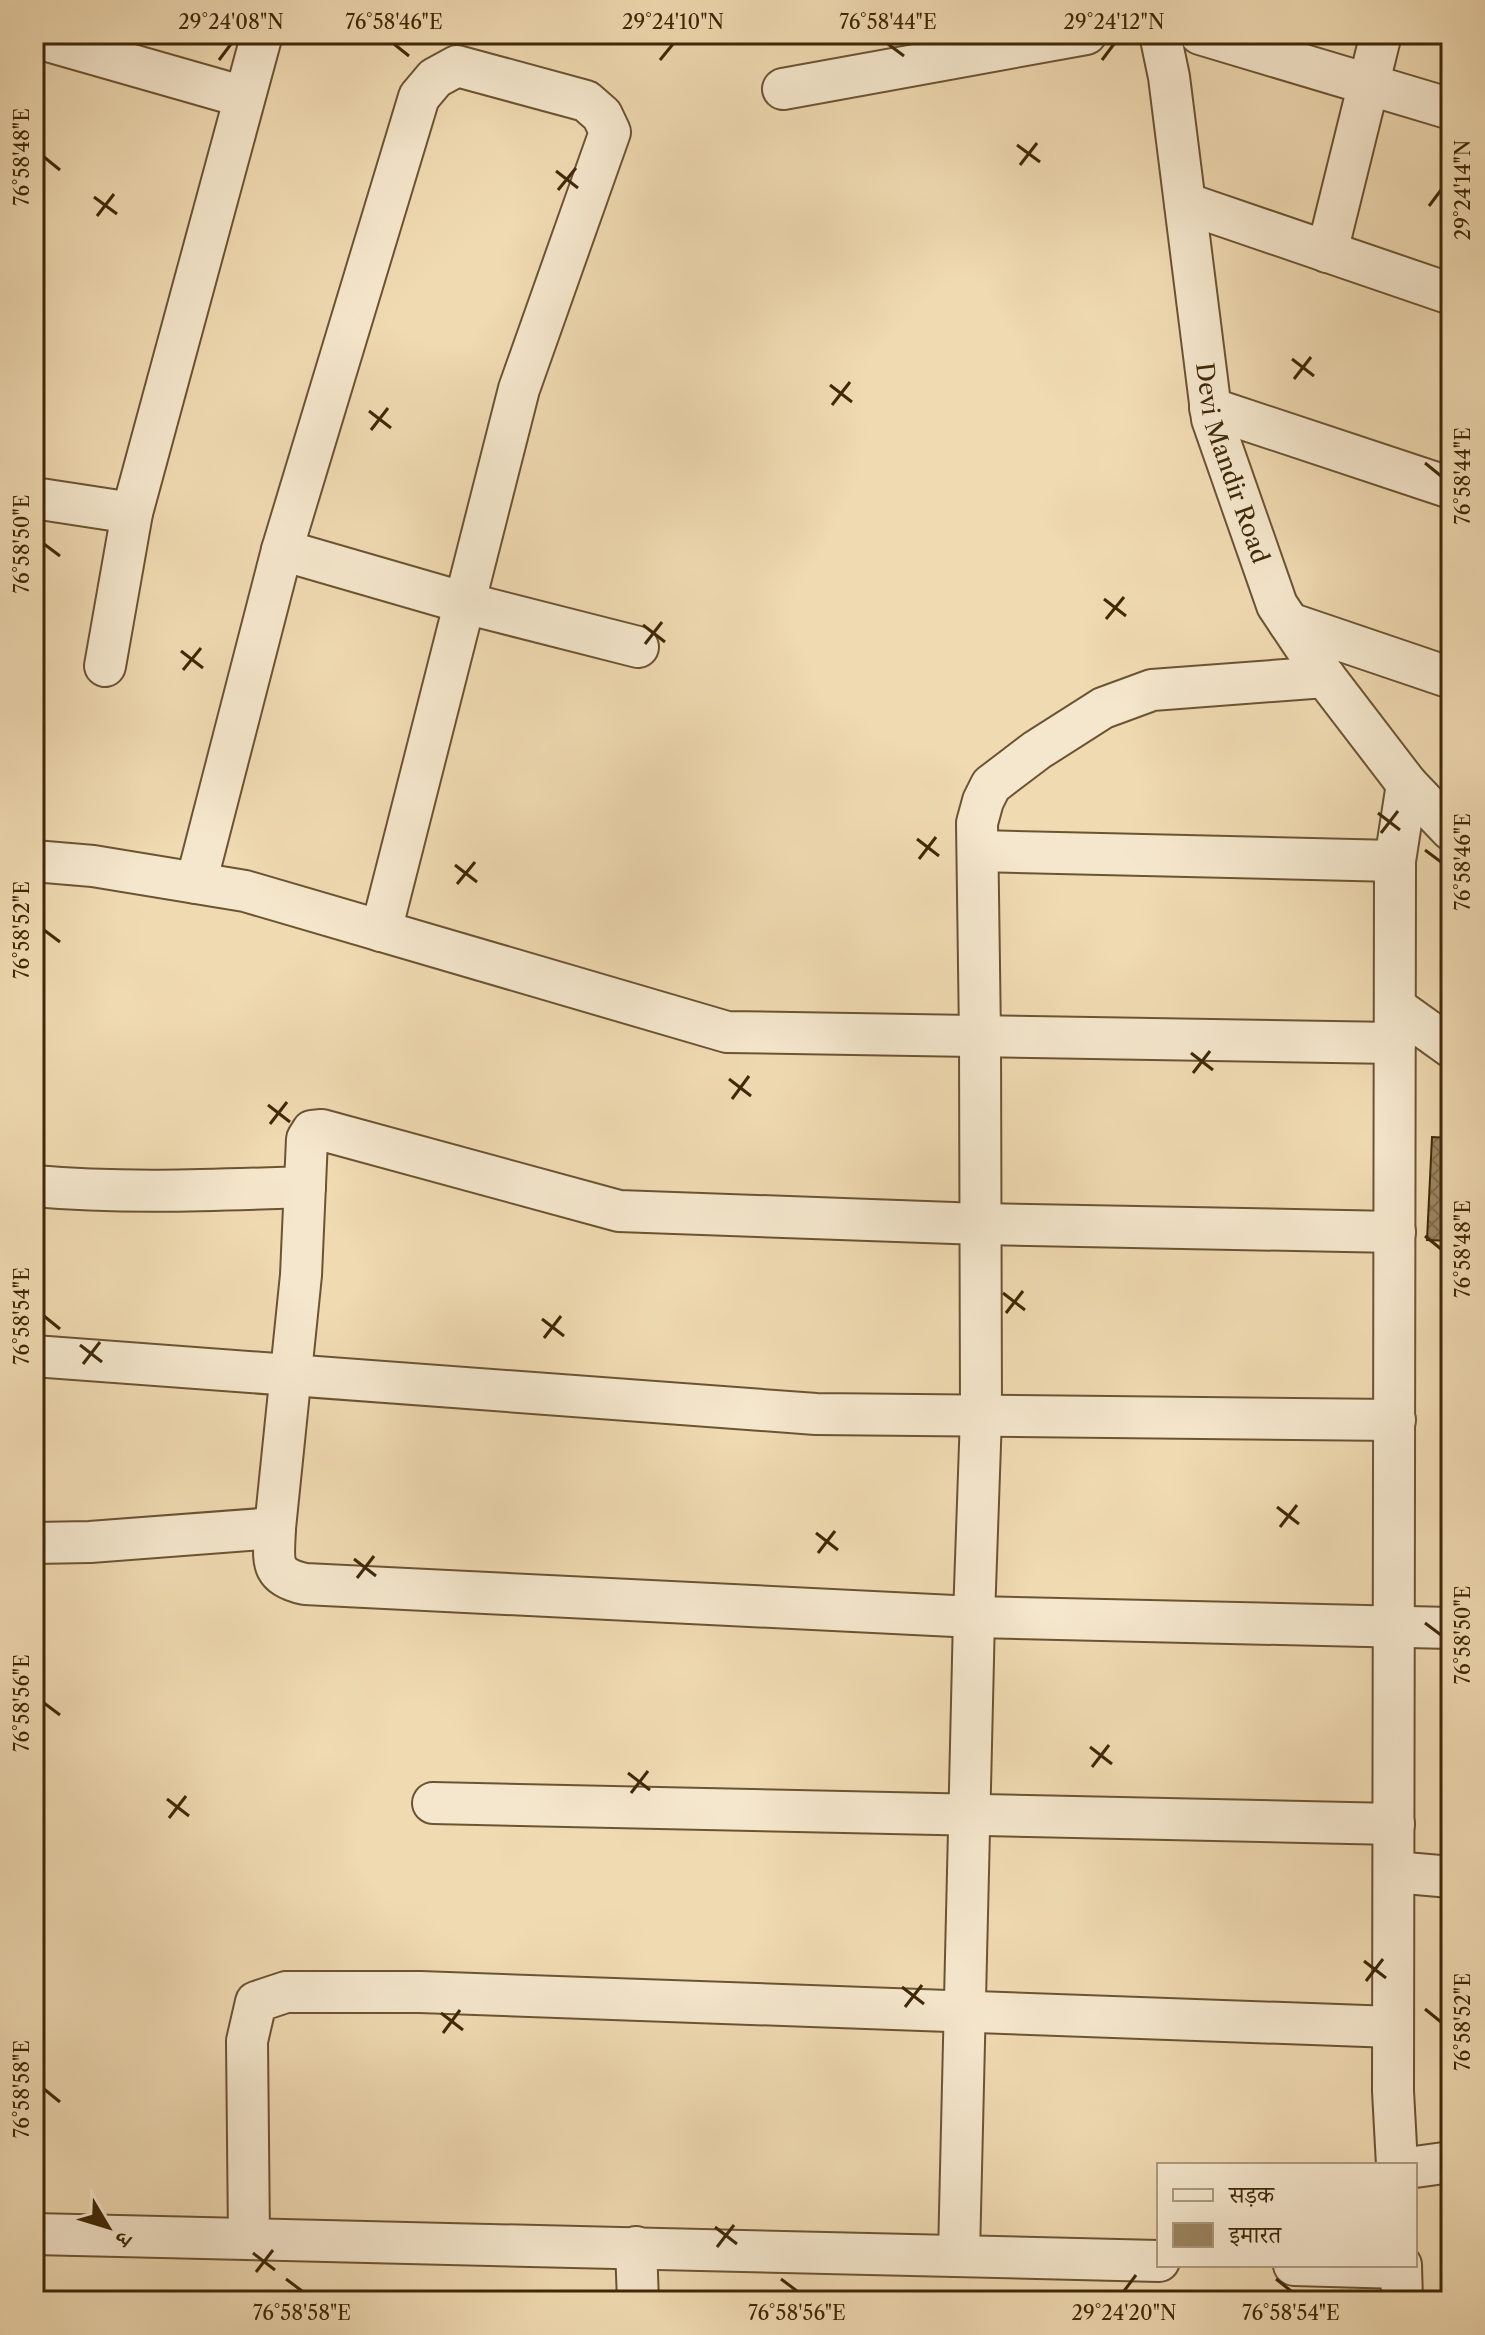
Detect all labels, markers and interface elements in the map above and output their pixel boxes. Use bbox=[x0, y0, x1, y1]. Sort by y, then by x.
text: 29°24'08"N bbox=[178, 10, 284, 34]
text: 76°58'46"E bbox=[345, 10, 443, 34]
text: 29°24'10"N bbox=[622, 10, 724, 34]
text: 76°58'44"E bbox=[839, 10, 937, 34]
text: 29°24'12"N bbox=[1064, 10, 1164, 34]
text: 76°58'48"E bbox=[10, 108, 34, 206]
text: 29°24'14"N bbox=[1451, 140, 1475, 240]
street label: Devi Mandir Road bbox=[1191, 361, 1276, 567]
text: 76°58'44"E bbox=[1451, 427, 1475, 525]
text: 76°58'50"E bbox=[10, 494, 34, 594]
text: 76°58'46"E bbox=[1451, 813, 1475, 911]
text: 76°58'52"E bbox=[10, 881, 34, 979]
text: 76°58'48"E bbox=[1451, 1200, 1475, 1298]
text: 76°58'54"E bbox=[10, 1267, 34, 1365]
text: 76°58'50"E bbox=[1451, 1585, 1475, 1685]
text: 76°58'56"E bbox=[10, 1654, 34, 1752]
text: 76°58'52"E bbox=[1451, 1973, 1475, 2071]
text: 76°58'58"E bbox=[10, 2040, 34, 2138]
legend bbox=[1157, 2163, 1417, 2267]
text: सड़क bbox=[1228, 2180, 1276, 2209]
north arrow bbox=[68, 2187, 148, 2267]
text: इमारत bbox=[1228, 2220, 1282, 2249]
text: उ bbox=[108, 2225, 139, 2253]
text: 76°58'58"E bbox=[253, 2301, 351, 2325]
text: 76°58'56"E bbox=[748, 2301, 846, 2325]
text: 29°24'20"N bbox=[1071, 2301, 1177, 2325]
text: 76°58'54"E bbox=[1242, 2301, 1340, 2325]

